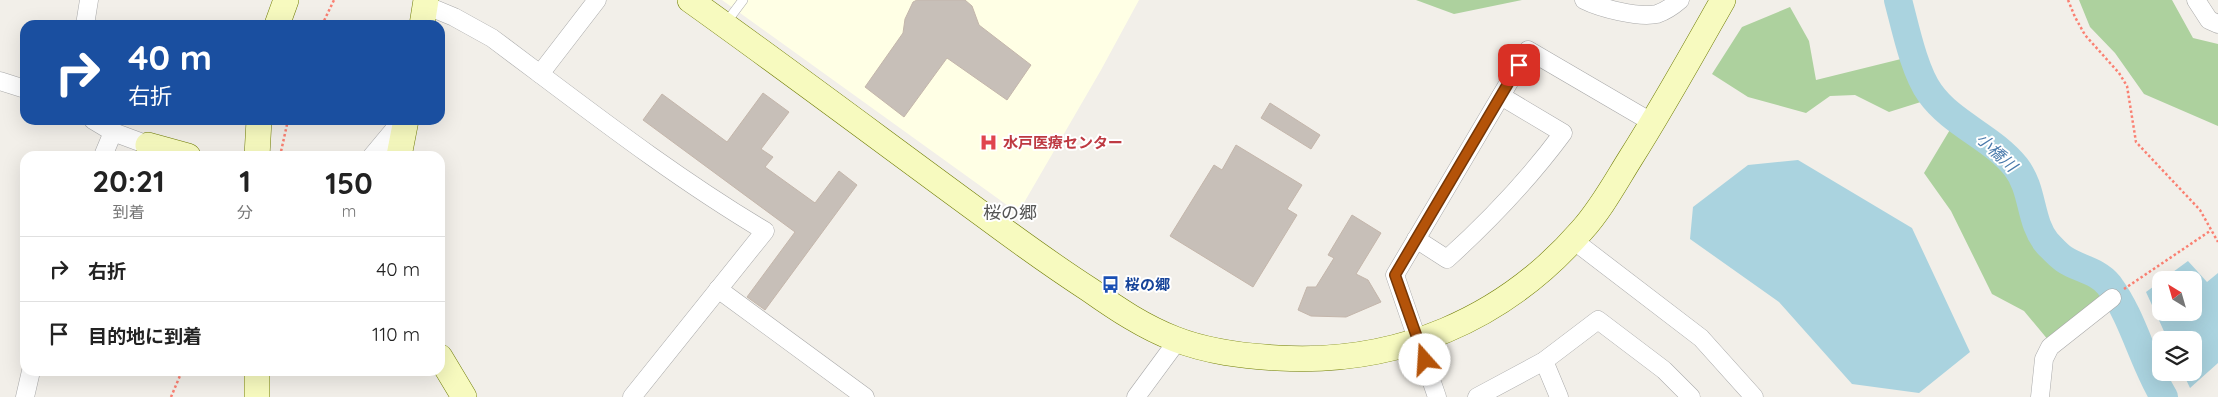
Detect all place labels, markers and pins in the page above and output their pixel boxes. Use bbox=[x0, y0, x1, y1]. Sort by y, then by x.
pin bbox=[1498, 44, 1540, 86]
hospital icon: 水戸医療センター bbox=[979, 132, 999, 152]
place label: 水戸医療センター bbox=[1003, 133, 1123, 152]
bus stop icon: 桜の郷 bbox=[1101, 274, 1121, 294]
place label: 桜の郷 bbox=[1125, 275, 1170, 294]

